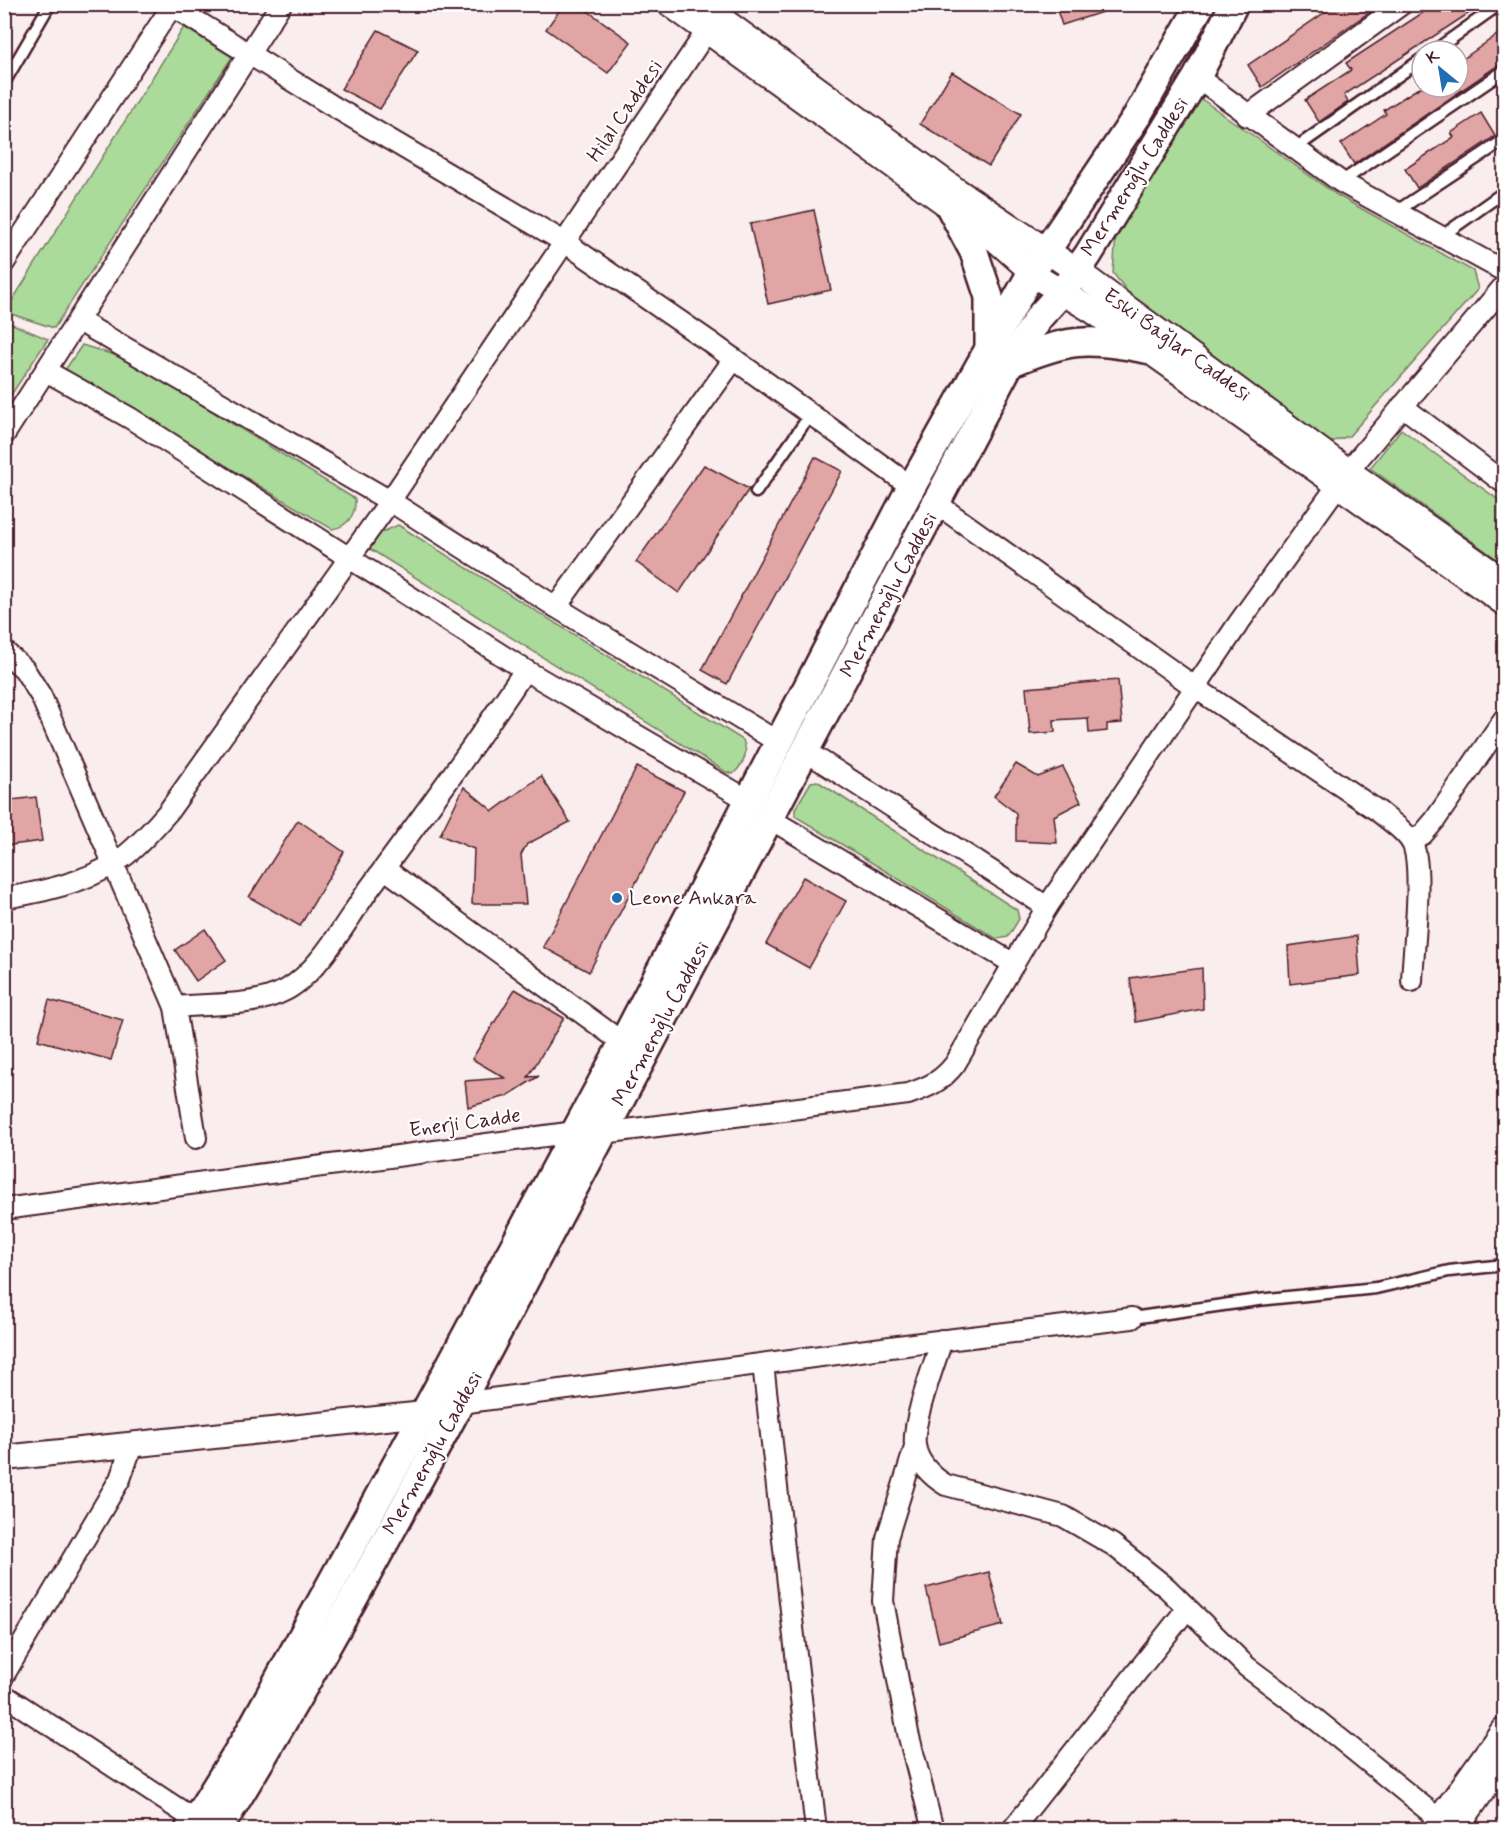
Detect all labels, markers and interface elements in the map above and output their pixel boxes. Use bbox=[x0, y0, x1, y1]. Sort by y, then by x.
north arrow bbox=[1410, 39, 1470, 99]
text: K bbox=[1423, 45, 1444, 69]
street label: Hilal Caddesi bbox=[580, 54, 670, 168]
street label: Mermeroğlu Caddesi bbox=[1075, 92, 1196, 262]
street label: Eski Bağlar Caddesi bbox=[1097, 282, 1257, 408]
street label: Mermeroğlu Caddesi bbox=[834, 507, 944, 682]
place label: Leone Ankara bbox=[629, 884, 757, 912]
marker: Leone Ankara bbox=[610, 891, 624, 905]
street label: Mermeroğlu Caddesi bbox=[606, 936, 716, 1111]
street label: Enerji Cadde bbox=[407, 1101, 523, 1145]
street label: Mermeroğlu Caddesi bbox=[376, 1366, 490, 1540]

